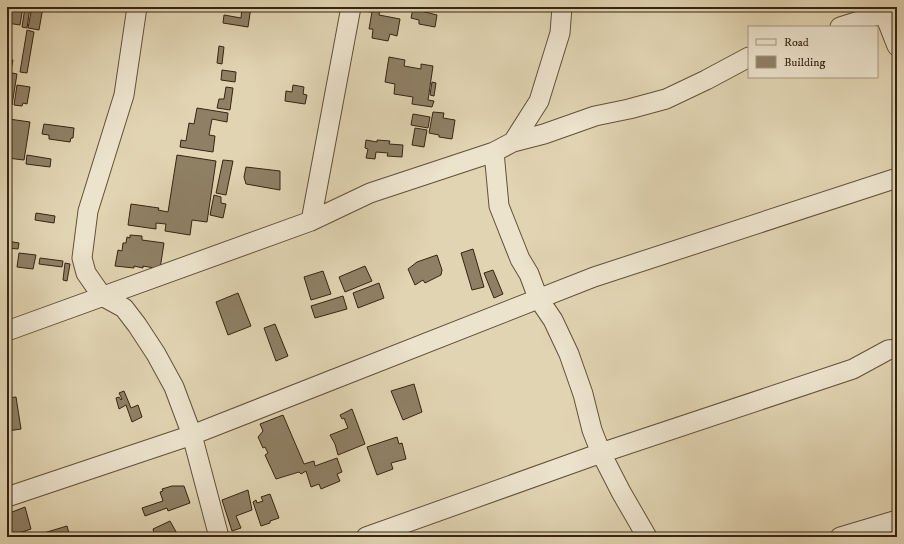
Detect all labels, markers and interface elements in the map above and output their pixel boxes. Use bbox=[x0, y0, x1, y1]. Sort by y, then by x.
legend bbox=[748, 26, 878, 78]
text: Road bbox=[784, 35, 809, 50]
text: Building bbox=[784, 55, 825, 70]

